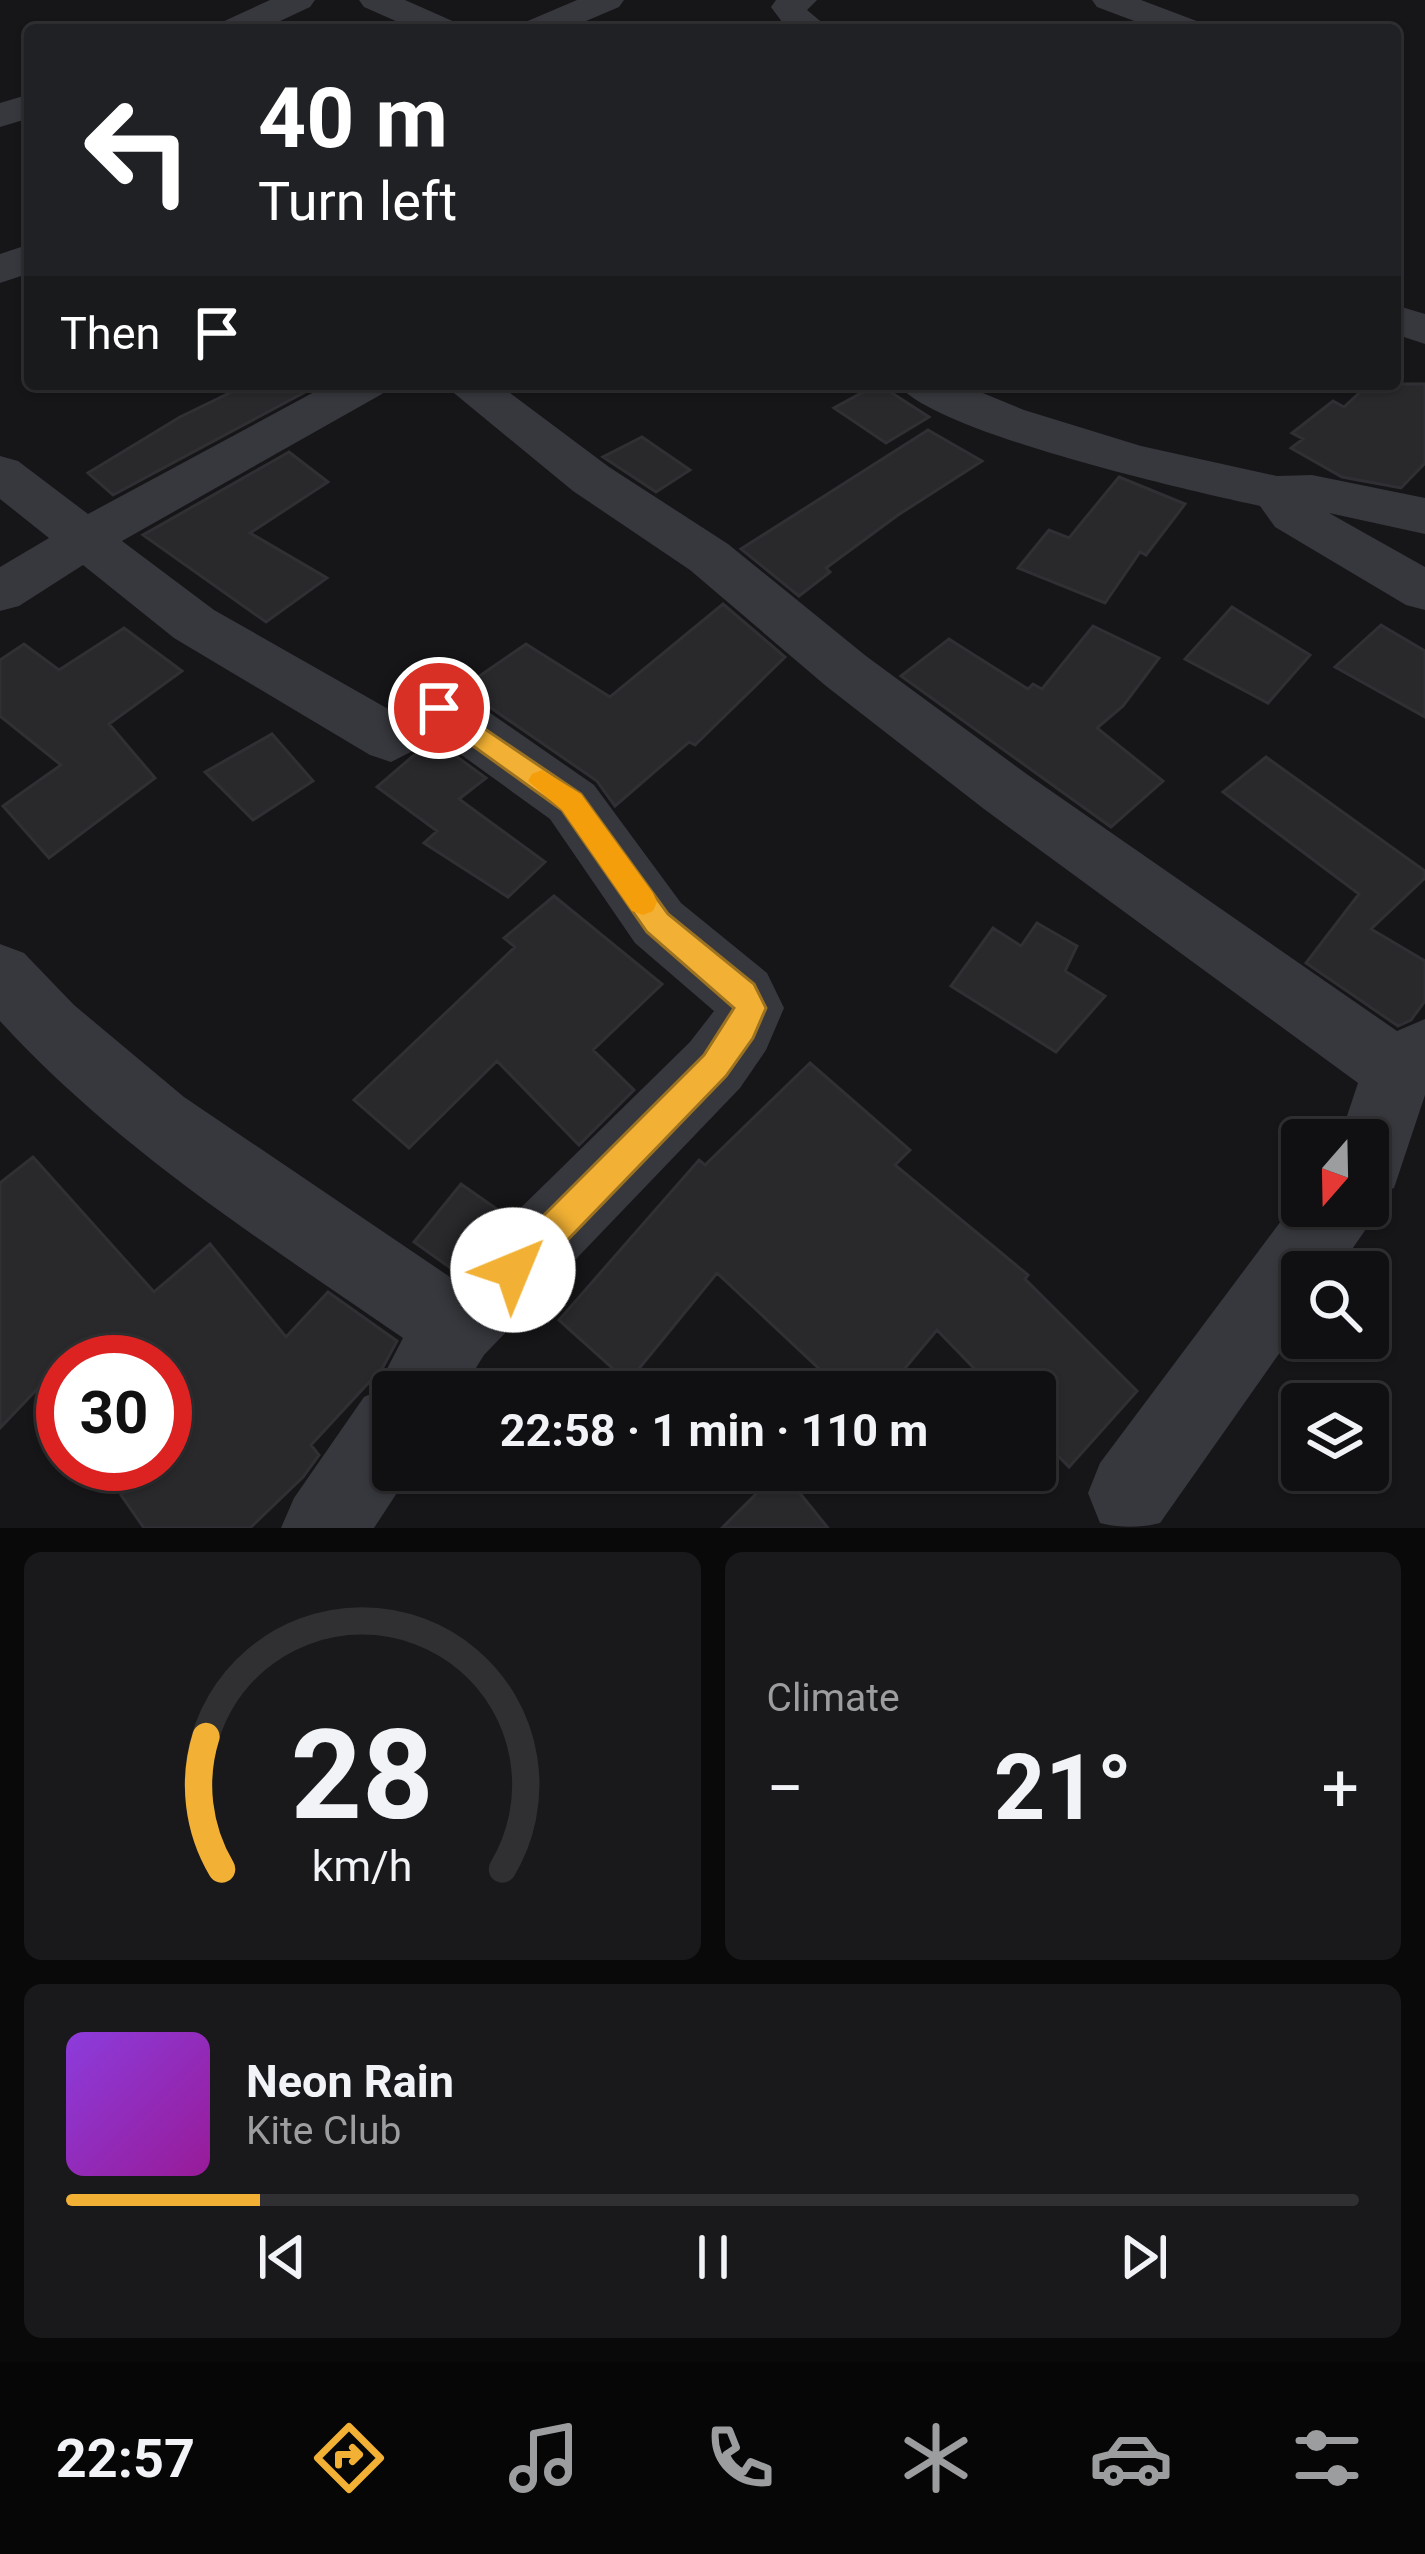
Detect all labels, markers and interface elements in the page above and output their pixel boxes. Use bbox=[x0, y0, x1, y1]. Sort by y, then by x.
text: 40 m bbox=[258, 69, 448, 168]
icon: left bbox=[60, 72, 216, 228]
text: Turn left bbox=[258, 170, 457, 233]
icon: arrive bbox=[184, 300, 250, 366]
text: Then bbox=[60, 307, 160, 360]
pin bbox=[388, 657, 490, 759]
icon: arrive bbox=[406, 675, 472, 741]
north arrow bbox=[1281, 1119, 1389, 1227]
map controls bbox=[1281, 1119, 1389, 1491]
position arrow bbox=[450, 1207, 576, 1333]
button: search bbox=[1281, 1251, 1389, 1359]
speed limit sign: 30 bbox=[36, 1335, 192, 1491]
button: layers bbox=[1281, 1383, 1389, 1491]
text: 22:58 · 1 min · 110 m bbox=[500, 1404, 928, 1457]
text: Climate bbox=[767, 1675, 900, 1721]
text: 28 bbox=[291, 1702, 434, 1848]
text: 21° bbox=[994, 1736, 1132, 1841]
text: − bbox=[767, 1750, 804, 1827]
text: + bbox=[1322, 1750, 1359, 1827]
text: km/h bbox=[312, 1841, 413, 1891]
text: Neon Rain bbox=[246, 2055, 454, 2108]
text: Kite Club bbox=[246, 2108, 401, 2154]
icon: previous bbox=[249, 2224, 315, 2290]
icon: pause bbox=[680, 2224, 746, 2290]
icon: next bbox=[1111, 2224, 1177, 2290]
icon: directions bbox=[307, 2416, 391, 2500]
icon: music bbox=[502, 2416, 586, 2500]
icon: phone bbox=[698, 2416, 782, 2500]
icon: climate bbox=[894, 2416, 978, 2500]
icon: car bbox=[1089, 2416, 1173, 2500]
icon: filters bbox=[1285, 2416, 1369, 2500]
text: 22:57 bbox=[56, 2427, 195, 2490]

